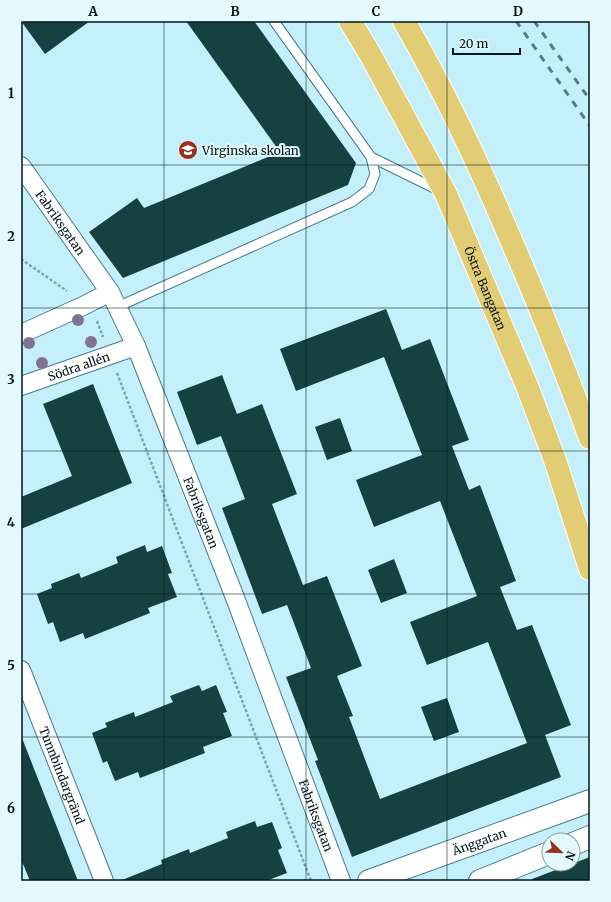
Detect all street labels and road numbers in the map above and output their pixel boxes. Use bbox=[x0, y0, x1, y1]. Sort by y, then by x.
street label: Fabriksgatan bbox=[33, 187, 89, 258]
street label: Östra Bangatan bbox=[461, 244, 510, 332]
street label: Södra allén bbox=[46, 348, 112, 384]
street label: Fabriksgatan bbox=[181, 474, 222, 550]
street label: Tunnbindargränd bbox=[36, 724, 88, 826]
street label: Fabriksgatan bbox=[296, 777, 337, 853]
street label: Änggatan bbox=[449, 825, 508, 858]

